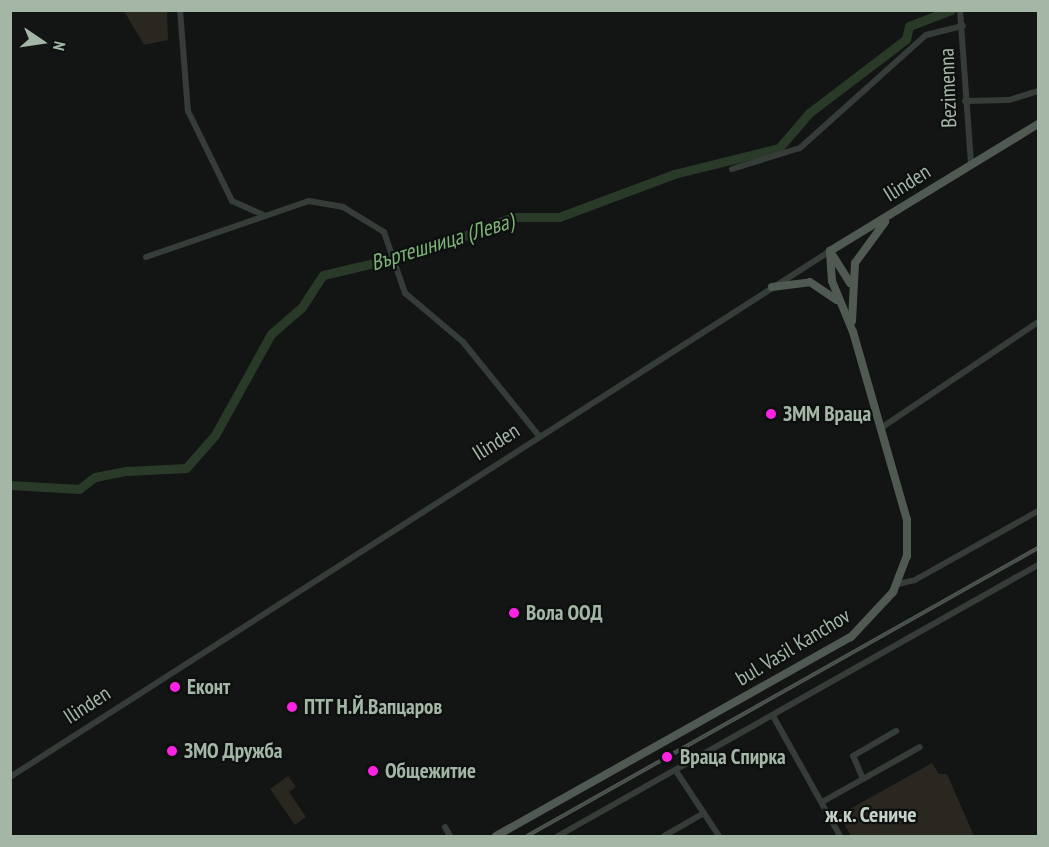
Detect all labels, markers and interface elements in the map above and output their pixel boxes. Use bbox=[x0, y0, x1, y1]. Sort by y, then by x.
north arrow bbox=[12, 12, 72, 72]
text: N bbox=[49, 40, 70, 53]
street label: Bezimenna bbox=[934, 48, 962, 128]
street label: Ilinden bbox=[879, 159, 935, 207]
water label: Въртешница (Лева) bbox=[367, 208, 517, 276]
place label: ЗММ Враца bbox=[783, 401, 871, 427]
marker: ЗММ Враца bbox=[764, 407, 778, 421]
street label: Ilinden bbox=[468, 418, 524, 466]
place label: Вола ООД bbox=[526, 600, 603, 626]
street label: bul. Vasil Kanchov bbox=[730, 603, 856, 691]
marker: Вола ООД bbox=[507, 606, 521, 620]
place label: Еконт bbox=[187, 674, 230, 700]
marker: Еконт bbox=[168, 680, 182, 694]
street label: Ilinden bbox=[59, 681, 115, 729]
place label: ПТГ Н.Й.Вапцаров bbox=[304, 694, 443, 720]
marker: ПТГ Н.Й.Вапцаров bbox=[285, 700, 299, 714]
place label: ЗМО Дружба bbox=[184, 738, 283, 764]
marker: ЗМО Дружба bbox=[165, 744, 179, 758]
place label: Враца Спирка bbox=[680, 744, 786, 770]
marker: Враца Спирка bbox=[658, 748, 676, 766]
place label: Общежитие bbox=[385, 758, 476, 784]
marker: Общежитие bbox=[366, 764, 380, 778]
district label: ж.к. Сениче bbox=[824, 802, 918, 828]

